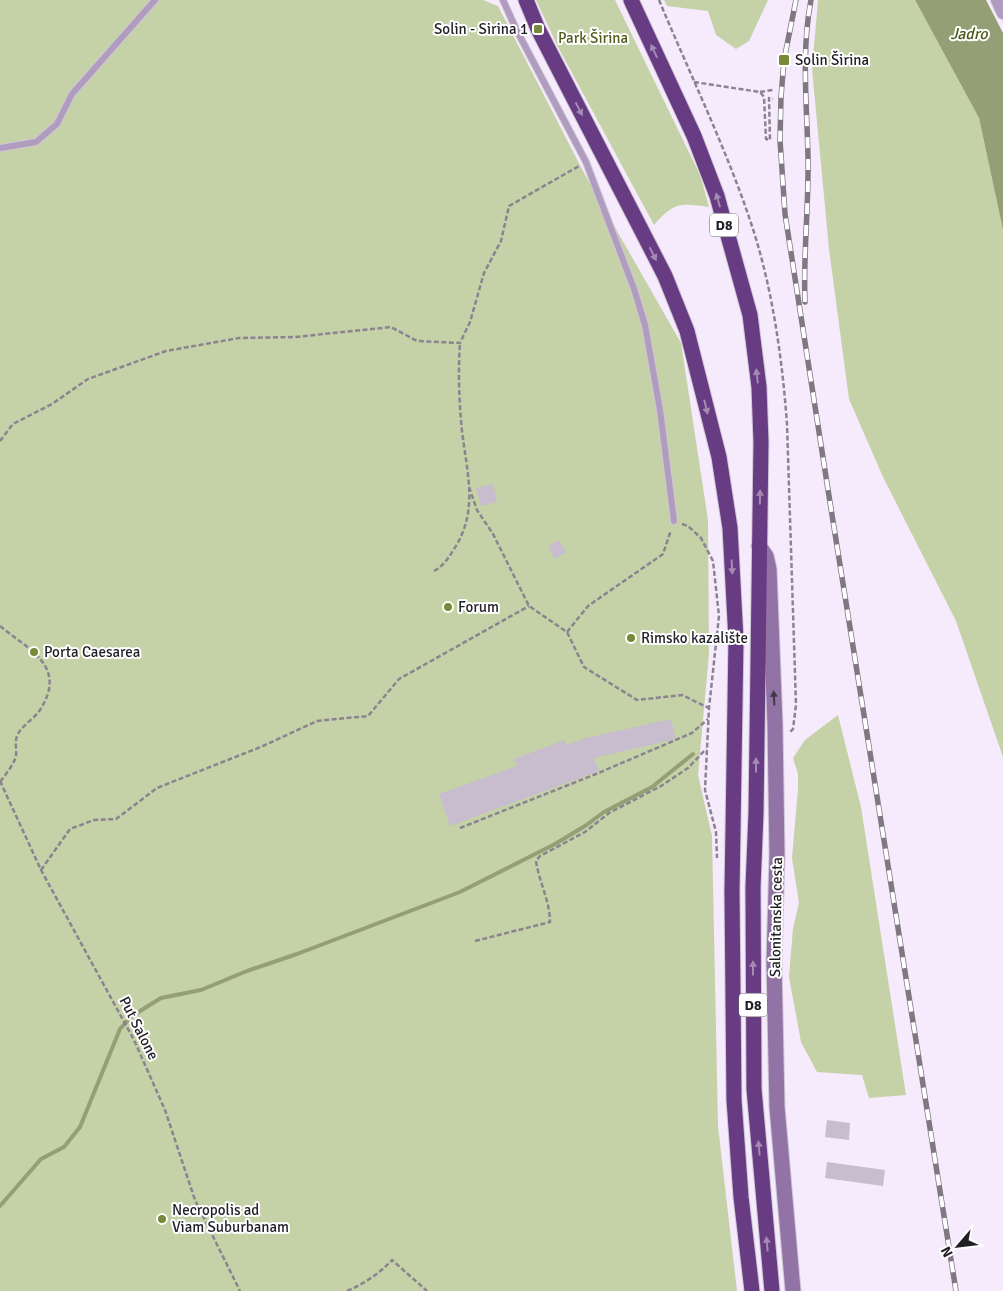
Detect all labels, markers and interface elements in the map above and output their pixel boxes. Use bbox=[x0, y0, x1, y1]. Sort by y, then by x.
place label: Solin - Sirina 1 bbox=[434, 20, 528, 38]
marker: Solin - Sirina 1 bbox=[532, 23, 544, 35]
water label: Jadro bbox=[950, 24, 988, 44]
park label: Park Širina bbox=[558, 28, 628, 47]
one-way arrow bbox=[650, 44, 658, 58]
place label: Solin Širina bbox=[795, 50, 869, 69]
marker: Solin Širina bbox=[777, 53, 791, 67]
one-way arrow bbox=[575, 102, 583, 117]
one-way arrow bbox=[713, 193, 721, 208]
road number: D8 bbox=[710, 214, 738, 236]
one-way arrow bbox=[649, 246, 657, 261]
one-way arrow bbox=[753, 367, 761, 383]
one-way arrow bbox=[702, 399, 710, 414]
one-way arrow bbox=[756, 489, 764, 505]
one-way arrow bbox=[728, 559, 736, 575]
place label: Forum bbox=[458, 598, 499, 616]
marker: Forum bbox=[442, 601, 454, 613]
place label: Rimsko kazalište bbox=[641, 629, 748, 647]
marker: Rimsko kazalište bbox=[625, 632, 637, 644]
place label: Porta Caesarea bbox=[44, 643, 140, 661]
marker: Porta Caesarea bbox=[28, 646, 40, 658]
one-way arrow bbox=[770, 690, 778, 706]
one-way arrow bbox=[752, 756, 760, 772]
street label: Salonitanska cesta bbox=[766, 857, 786, 977]
one-way arrow bbox=[749, 960, 757, 976]
street label: Put Salone bbox=[115, 993, 163, 1063]
road number: D8 bbox=[739, 994, 767, 1016]
one-way arrow bbox=[755, 1140, 763, 1156]
place label: Necropolis ad Viam Suburbanam bbox=[172, 1201, 289, 1236]
marker: Necropolis ad Viam Suburbanam bbox=[156, 1213, 168, 1225]
north arrow bbox=[933, 1221, 983, 1271]
one-way arrow bbox=[763, 1235, 771, 1251]
text: N bbox=[937, 1244, 957, 1260]

